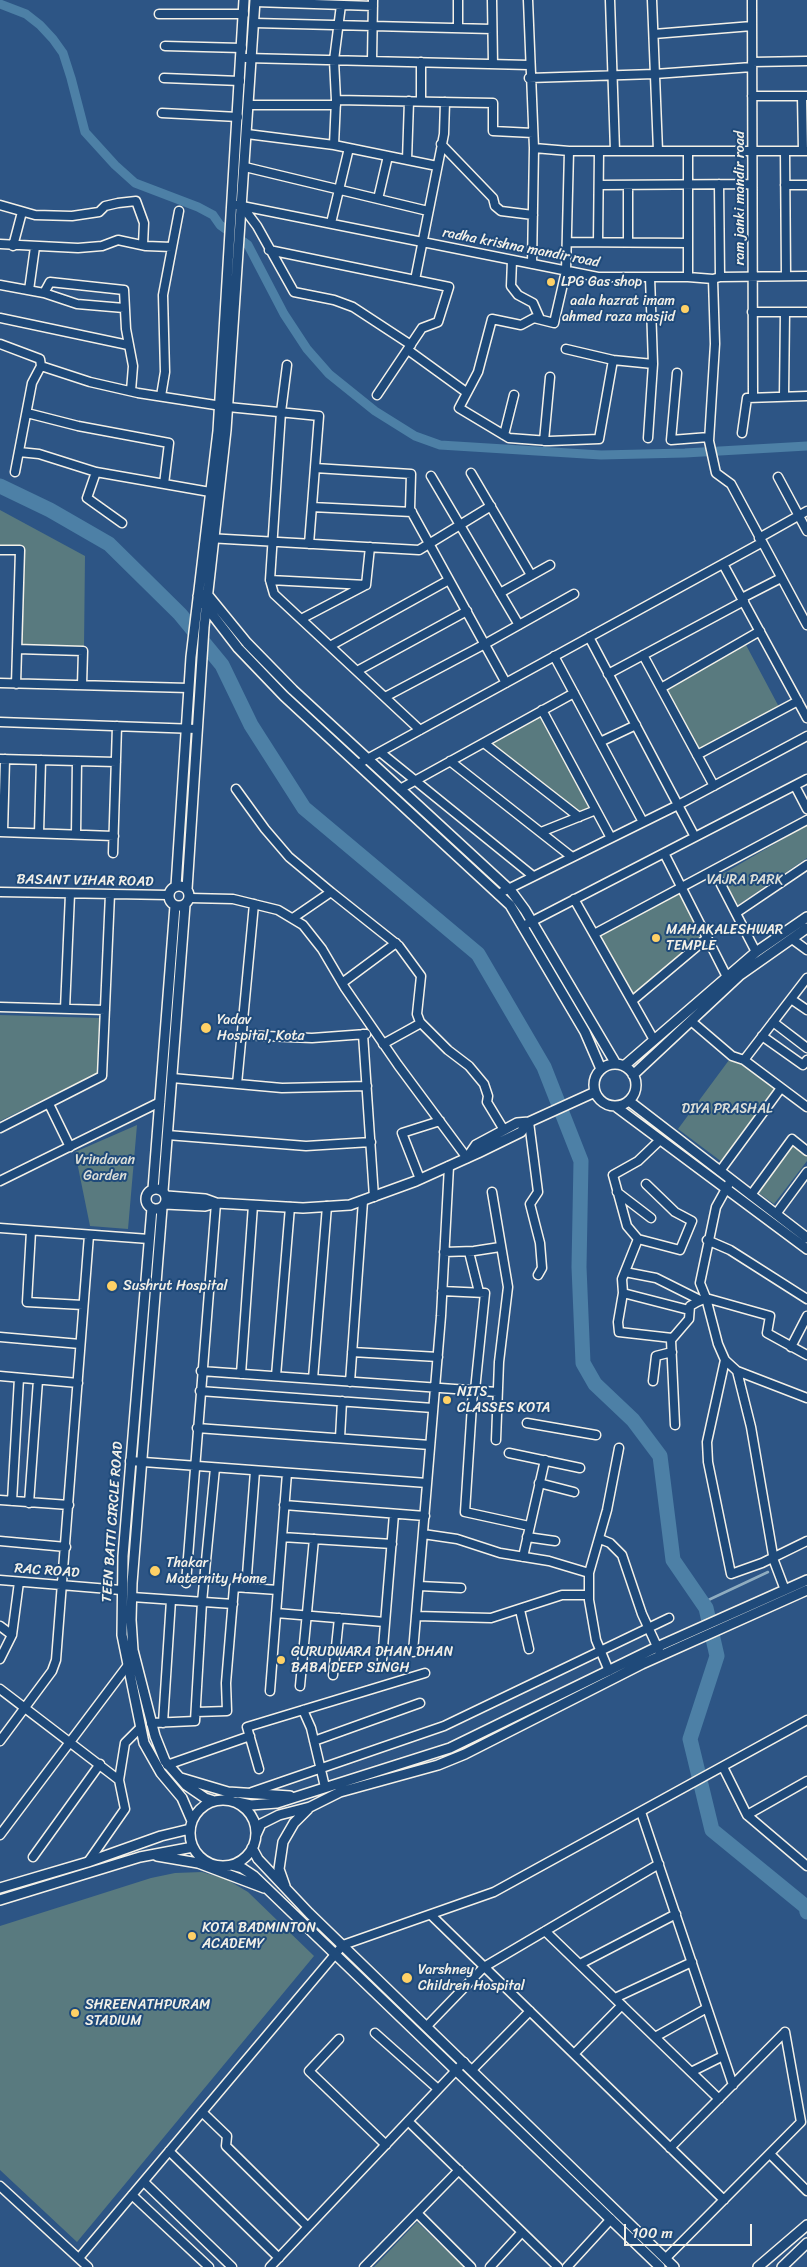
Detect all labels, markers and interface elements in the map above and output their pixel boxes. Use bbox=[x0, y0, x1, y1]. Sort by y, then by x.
street label: ram janki mandir road bbox=[732, 131, 748, 265]
street label: radha krishna mandir road bbox=[441, 225, 601, 271]
place label: LPG Gas shop bbox=[561, 274, 642, 290]
marker: LPG Gas shop bbox=[545, 276, 557, 288]
place label: aala hazrat imam ahmed raza masjid bbox=[562, 293, 675, 326]
marker: aala hazrat imam ahmed raza masjid bbox=[679, 303, 691, 315]
street label: BASANT VIHAR ROAD bbox=[16, 871, 154, 891]
park label: VAJRA PARK bbox=[707, 872, 783, 888]
place label: MAHAKALESHWAR TEMPLE bbox=[666, 922, 783, 954]
marker: MAHAKALESHWAR TEMPLE bbox=[650, 932, 662, 944]
place label: Yadav Hospital, Kota bbox=[217, 1012, 305, 1044]
marker: Yadav Hospital, Kota bbox=[199, 1021, 213, 1035]
park label: DIYA PRASHAL bbox=[681, 1101, 773, 1117]
park label: Vrindavan Garden bbox=[75, 1152, 135, 1184]
place label: Sushrut Hospital bbox=[123, 1278, 227, 1294]
marker: Sushrut Hospital bbox=[105, 1279, 119, 1293]
place label: NITS CLASSES KOTA bbox=[457, 1384, 550, 1416]
marker: NITS CLASSES KOTA bbox=[441, 1394, 453, 1406]
street label: TEEN BATTI CIRCLE ROAD bbox=[99, 1441, 127, 1603]
place label: Thakar Maternity Home bbox=[166, 1555, 267, 1588]
street label: RAC ROAD bbox=[14, 1560, 80, 1582]
marker: Thakar Maternity Home bbox=[148, 1564, 162, 1578]
place label: GURUDWARA DHAN DHAN BABA DEEP SINGH bbox=[291, 1644, 453, 1676]
marker: GURUDWARA DHAN DHAN BABA DEEP SINGH bbox=[275, 1654, 287, 1666]
place label: KOTA BADMINTON ACADEMY bbox=[202, 1920, 316, 1952]
marker: KOTA BADMINTON ACADEMY bbox=[186, 1930, 198, 1942]
place label: Varshney Children Hospital bbox=[418, 1962, 525, 1994]
marker: Varshney Children Hospital bbox=[400, 1971, 414, 1985]
place label: SHREENATHPURAM STADIUM bbox=[85, 1997, 210, 2030]
marker: SHREENATHPURAM STADIUM bbox=[69, 2007, 81, 2019]
scale bar bbox=[627, 2214, 754, 2246]
text: 100 m bbox=[632, 2220, 673, 2246]

